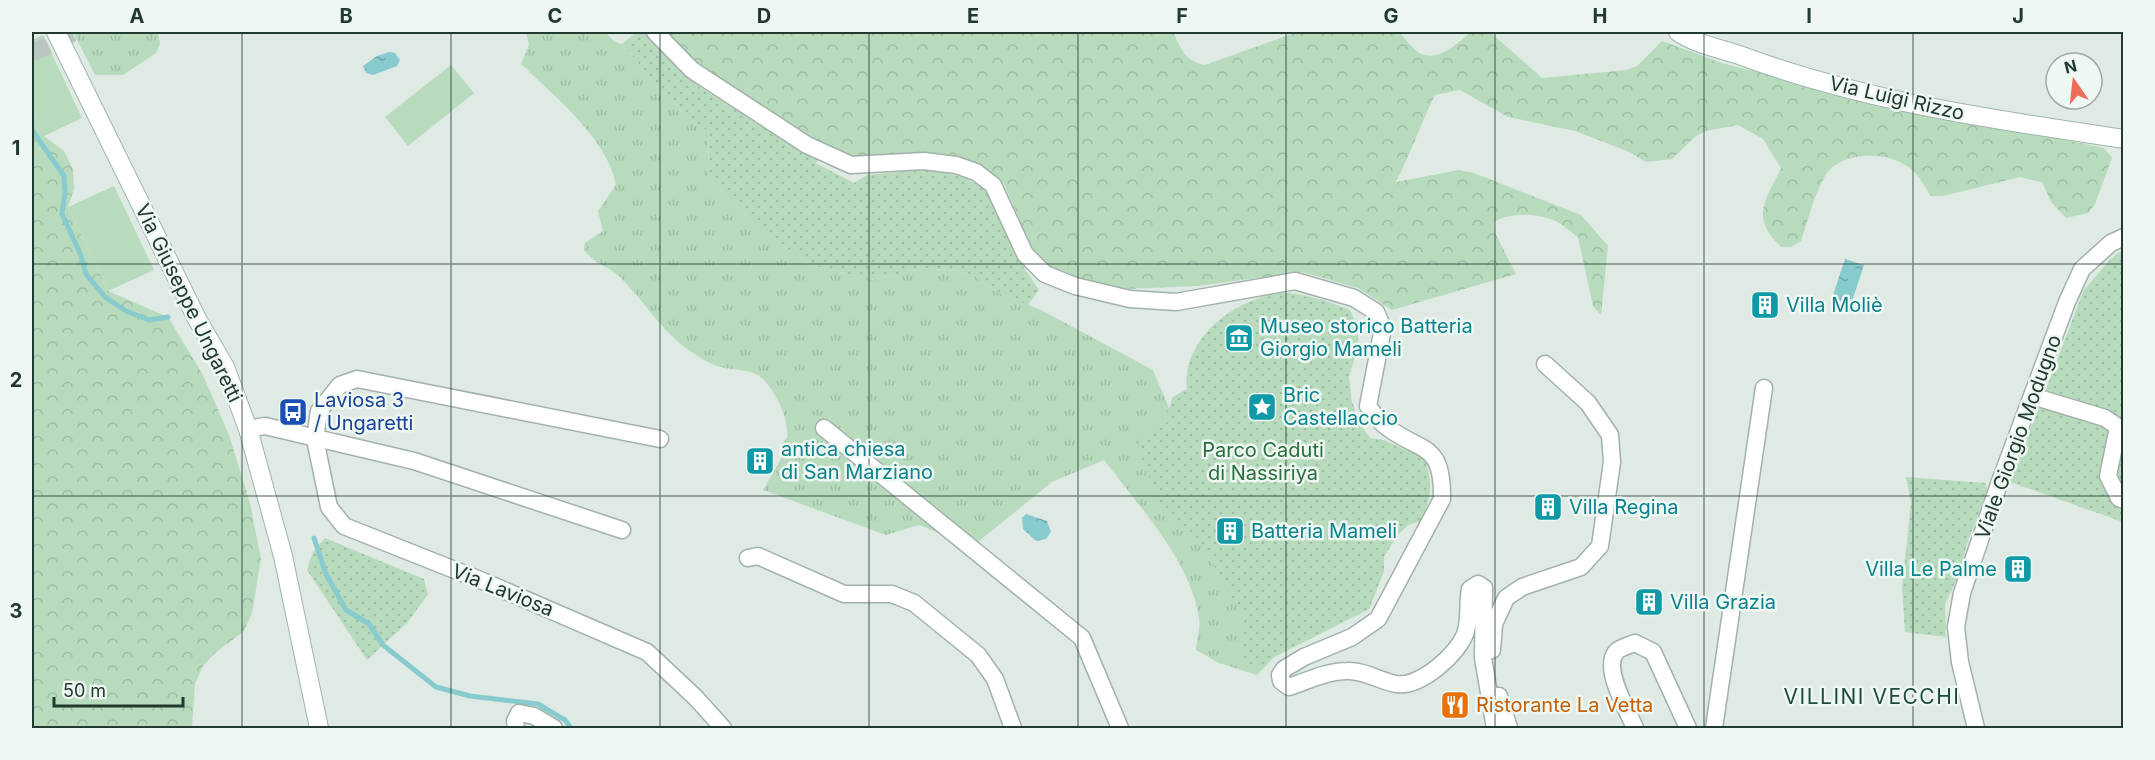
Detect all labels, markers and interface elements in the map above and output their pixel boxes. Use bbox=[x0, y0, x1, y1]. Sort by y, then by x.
text: A bbox=[130, 4, 145, 28]
text: B bbox=[339, 4, 353, 28]
text: C bbox=[548, 4, 562, 28]
text: D bbox=[757, 4, 771, 28]
text: E bbox=[967, 4, 979, 28]
text: F bbox=[1176, 4, 1188, 28]
text: G bbox=[1383, 4, 1399, 28]
text: H bbox=[1593, 4, 1607, 28]
text: I bbox=[1806, 4, 1812, 28]
text: J bbox=[2012, 4, 2024, 28]
north arrow bbox=[2044, 51, 2104, 111]
text: N bbox=[2062, 55, 2079, 78]
street label: Via Luigi Rizzo bbox=[1827, 71, 1967, 125]
text: 1 bbox=[12, 136, 20, 160]
street label: Via Giuseppe Ungaretti bbox=[131, 200, 247, 406]
building icon: Villa Moliè bbox=[1749, 289, 1781, 321]
place label: Villa Moliè bbox=[1786, 293, 1883, 317]
place label: Museo storico Batteria Giorgio Mameli bbox=[1260, 314, 1473, 361]
museum icon: Museo storico Batteria Giorgio Mameli bbox=[1223, 322, 1255, 354]
street label: Viale Giorgio Modugno bbox=[1970, 331, 2066, 543]
text: 2 bbox=[10, 368, 22, 392]
place label: Bric Castellaccio bbox=[1283, 383, 1398, 430]
place label: Laviosa 3 / Ungaretti bbox=[314, 388, 413, 435]
place icon: Bric Castellaccio bbox=[1246, 391, 1278, 423]
bus stop icon: Laviosa 3 / Ungaretti bbox=[277, 396, 309, 428]
place label: antica chiesa di San Marziano bbox=[781, 437, 933, 484]
park label: Parco Caduti di Nassiriya bbox=[1202, 438, 1324, 485]
building icon: antica chiesa di San Marziano bbox=[744, 445, 776, 477]
building icon: Villa Regina bbox=[1532, 491, 1564, 523]
place label: Villa Regina bbox=[1569, 495, 1679, 519]
building icon: Batteria Mameli bbox=[1214, 515, 1246, 547]
place label: Batteria Mameli bbox=[1251, 519, 1397, 543]
building icon: Villa Le Palme bbox=[2002, 553, 2034, 585]
place label: Villa Le Palme bbox=[1865, 557, 1997, 581]
street label: Via Laviosa bbox=[449, 559, 557, 621]
building icon: Villa Grazia bbox=[1633, 586, 1665, 618]
place label: Villa Grazia bbox=[1670, 590, 1776, 614]
text: 3 bbox=[10, 599, 22, 623]
scale bar bbox=[54, 670, 183, 708]
text: 50 m bbox=[63, 680, 106, 701]
district label: VILLINI VECCHI bbox=[1784, 684, 1960, 709]
restaurant icon: Ristorante La Vetta bbox=[1439, 689, 1471, 721]
place label: Ristorante La Vetta bbox=[1476, 693, 1653, 717]

